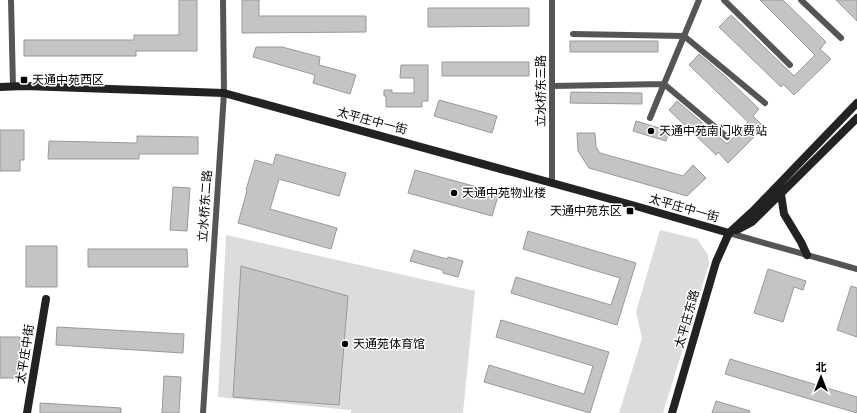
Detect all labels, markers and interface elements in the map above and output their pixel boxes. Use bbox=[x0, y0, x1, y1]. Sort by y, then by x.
street label: 立水桥东三路 bbox=[533, 55, 548, 127]
place label: 天通中苑西区 bbox=[32, 72, 104, 87]
marker: 天通中苑西区 bbox=[19, 75, 29, 85]
street label: 太平庄中一街 bbox=[335, 104, 409, 137]
place label: 天通中苑南门收费站 bbox=[659, 123, 767, 138]
marker: 天通中苑南门收费站 bbox=[646, 126, 656, 136]
street label: 立水桥东二路 bbox=[195, 170, 214, 242]
place label: 天通中苑物业楼 bbox=[462, 185, 546, 200]
marker: 天通中苑物业楼 bbox=[449, 188, 459, 198]
street label: 太平庄中一街 bbox=[647, 190, 721, 225]
place label: 天通中苑东区 bbox=[550, 203, 622, 218]
marker: 天通中苑东区 bbox=[625, 206, 635, 216]
street label: 太平庄东路 bbox=[671, 288, 702, 350]
street label: 太平庄中街 bbox=[12, 323, 37, 385]
place label: 天通苑体育馆 bbox=[353, 336, 425, 351]
marker: 天通苑体育馆 bbox=[340, 339, 350, 349]
north arrow bbox=[801, 357, 841, 397]
text: 北 bbox=[816, 360, 827, 374]

